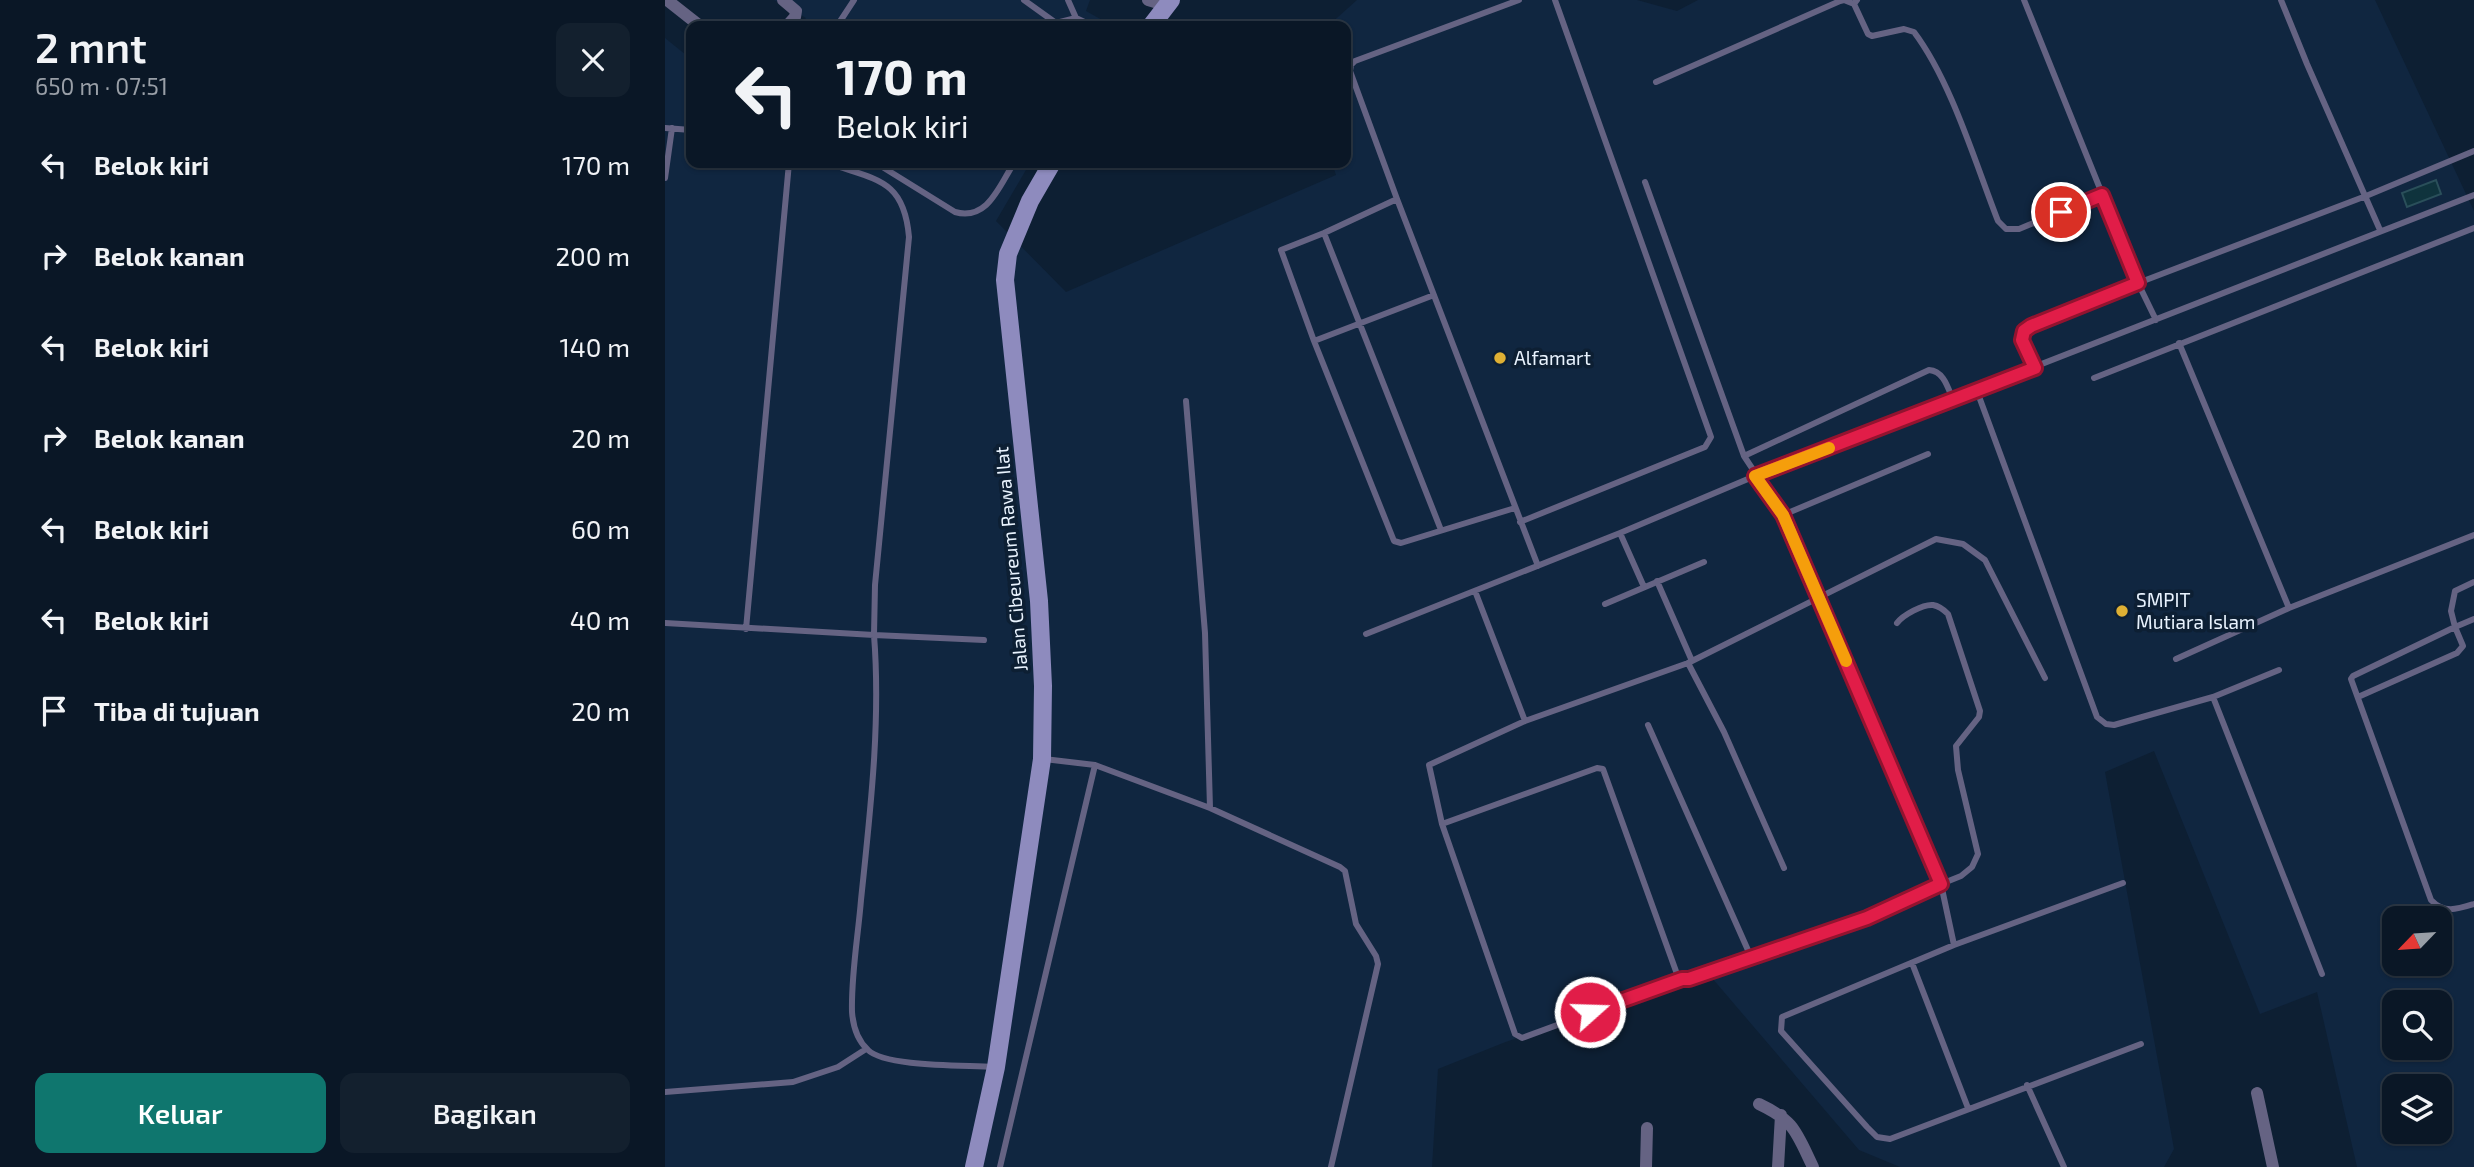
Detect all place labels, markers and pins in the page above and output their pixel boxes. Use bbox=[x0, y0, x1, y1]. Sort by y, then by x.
pin bbox=[2031, 182, 2091, 242]
place label: Alfamart bbox=[1514, 346, 1591, 369]
marker: Alfamart bbox=[1492, 350, 1508, 366]
place label: SMPIT Mutiara Islam bbox=[2136, 588, 2256, 633]
marker: SMPIT Mutiara Islam bbox=[2114, 603, 2130, 619]

